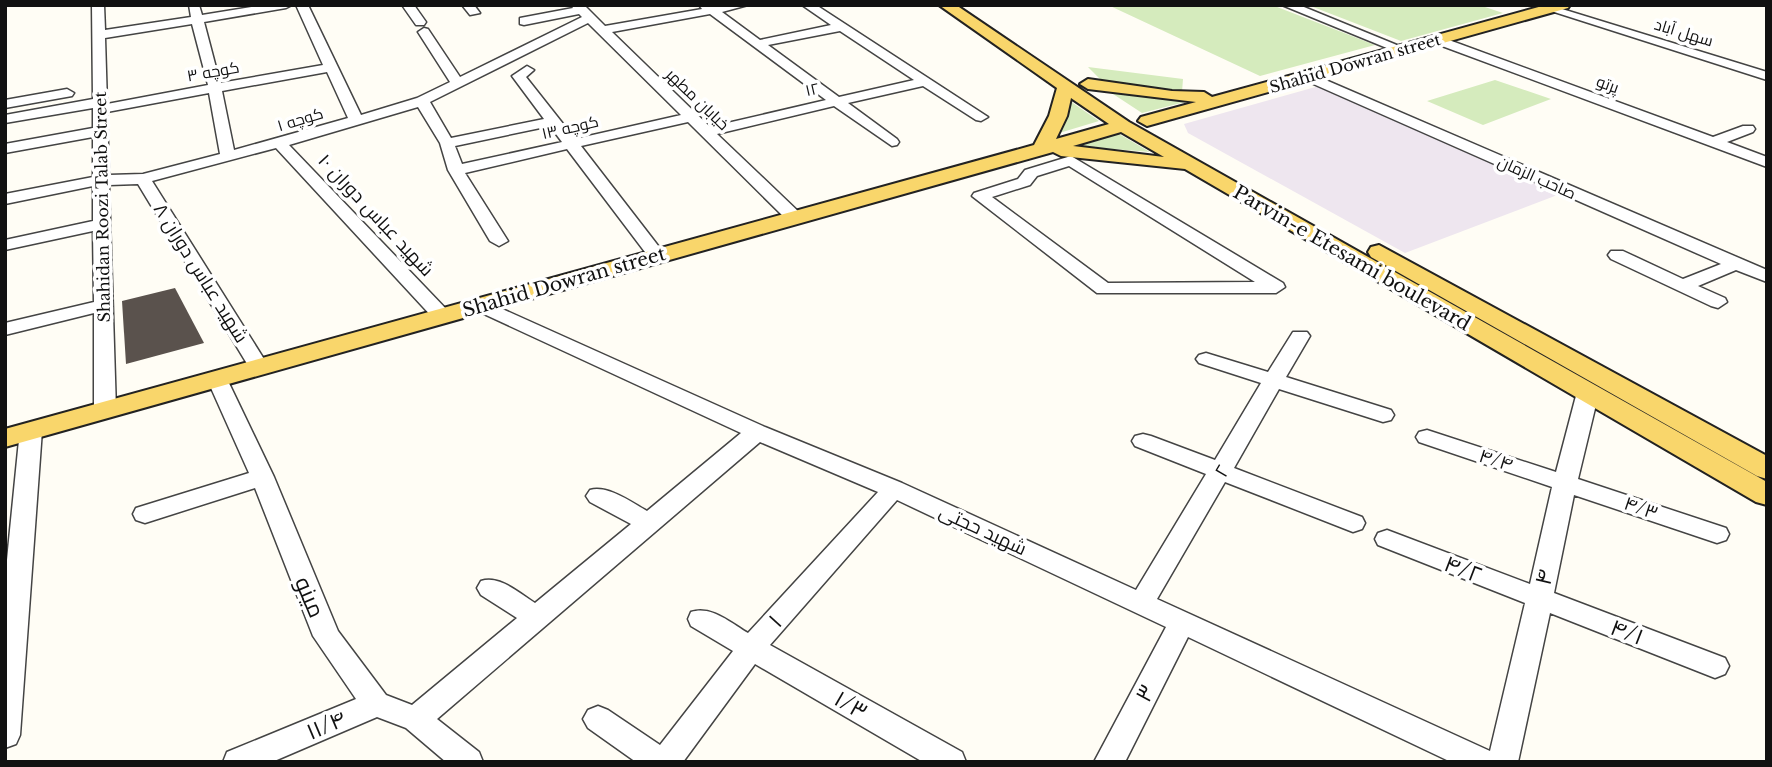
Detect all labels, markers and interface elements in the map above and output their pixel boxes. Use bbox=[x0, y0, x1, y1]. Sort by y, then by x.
street label: سهل آباد bbox=[1652, 14, 1716, 51]
street label: Shahid Dowran street bbox=[1267, 29, 1443, 97]
street label: کوچه ۳ bbox=[185, 57, 241, 87]
street label: خیابان مطهر bbox=[661, 63, 734, 135]
street label: پرتو bbox=[1593, 71, 1623, 99]
street label: ۱۲ bbox=[803, 78, 821, 100]
street label: Shahidan Roozi Talab Street bbox=[90, 91, 114, 323]
street label: کوچه ۱ bbox=[275, 103, 326, 137]
street label: کوچه ۱۳ bbox=[540, 111, 601, 145]
street label: شهید عباس دوران ۱۰ bbox=[313, 149, 439, 281]
street label: صاحب الزمان bbox=[1494, 151, 1579, 204]
street label: Parvin-e Etesami boulevard bbox=[1229, 181, 1475, 336]
street label: شهید عباس دوران ۸ bbox=[149, 199, 253, 347]
street label: Shahid Dowran street bbox=[460, 242, 669, 322]
street label: ۴/۴ bbox=[1476, 444, 1516, 476]
street label: ۲ bbox=[1210, 461, 1234, 481]
street label: ۴/۳ bbox=[1621, 492, 1661, 524]
street label: شهید حجتی bbox=[936, 500, 1030, 560]
street label: ۴/۲ bbox=[1440, 549, 1486, 589]
street label: ۴ bbox=[1529, 566, 1559, 588]
street label: مینو bbox=[289, 572, 331, 622]
street label: ۱ bbox=[762, 609, 788, 633]
street label: ۴/۱ bbox=[1607, 613, 1647, 651]
street label: ۳ bbox=[1129, 680, 1161, 706]
street label: ۱/۳ bbox=[830, 685, 872, 725]
street label: ۱۱/۴ bbox=[302, 704, 350, 746]

